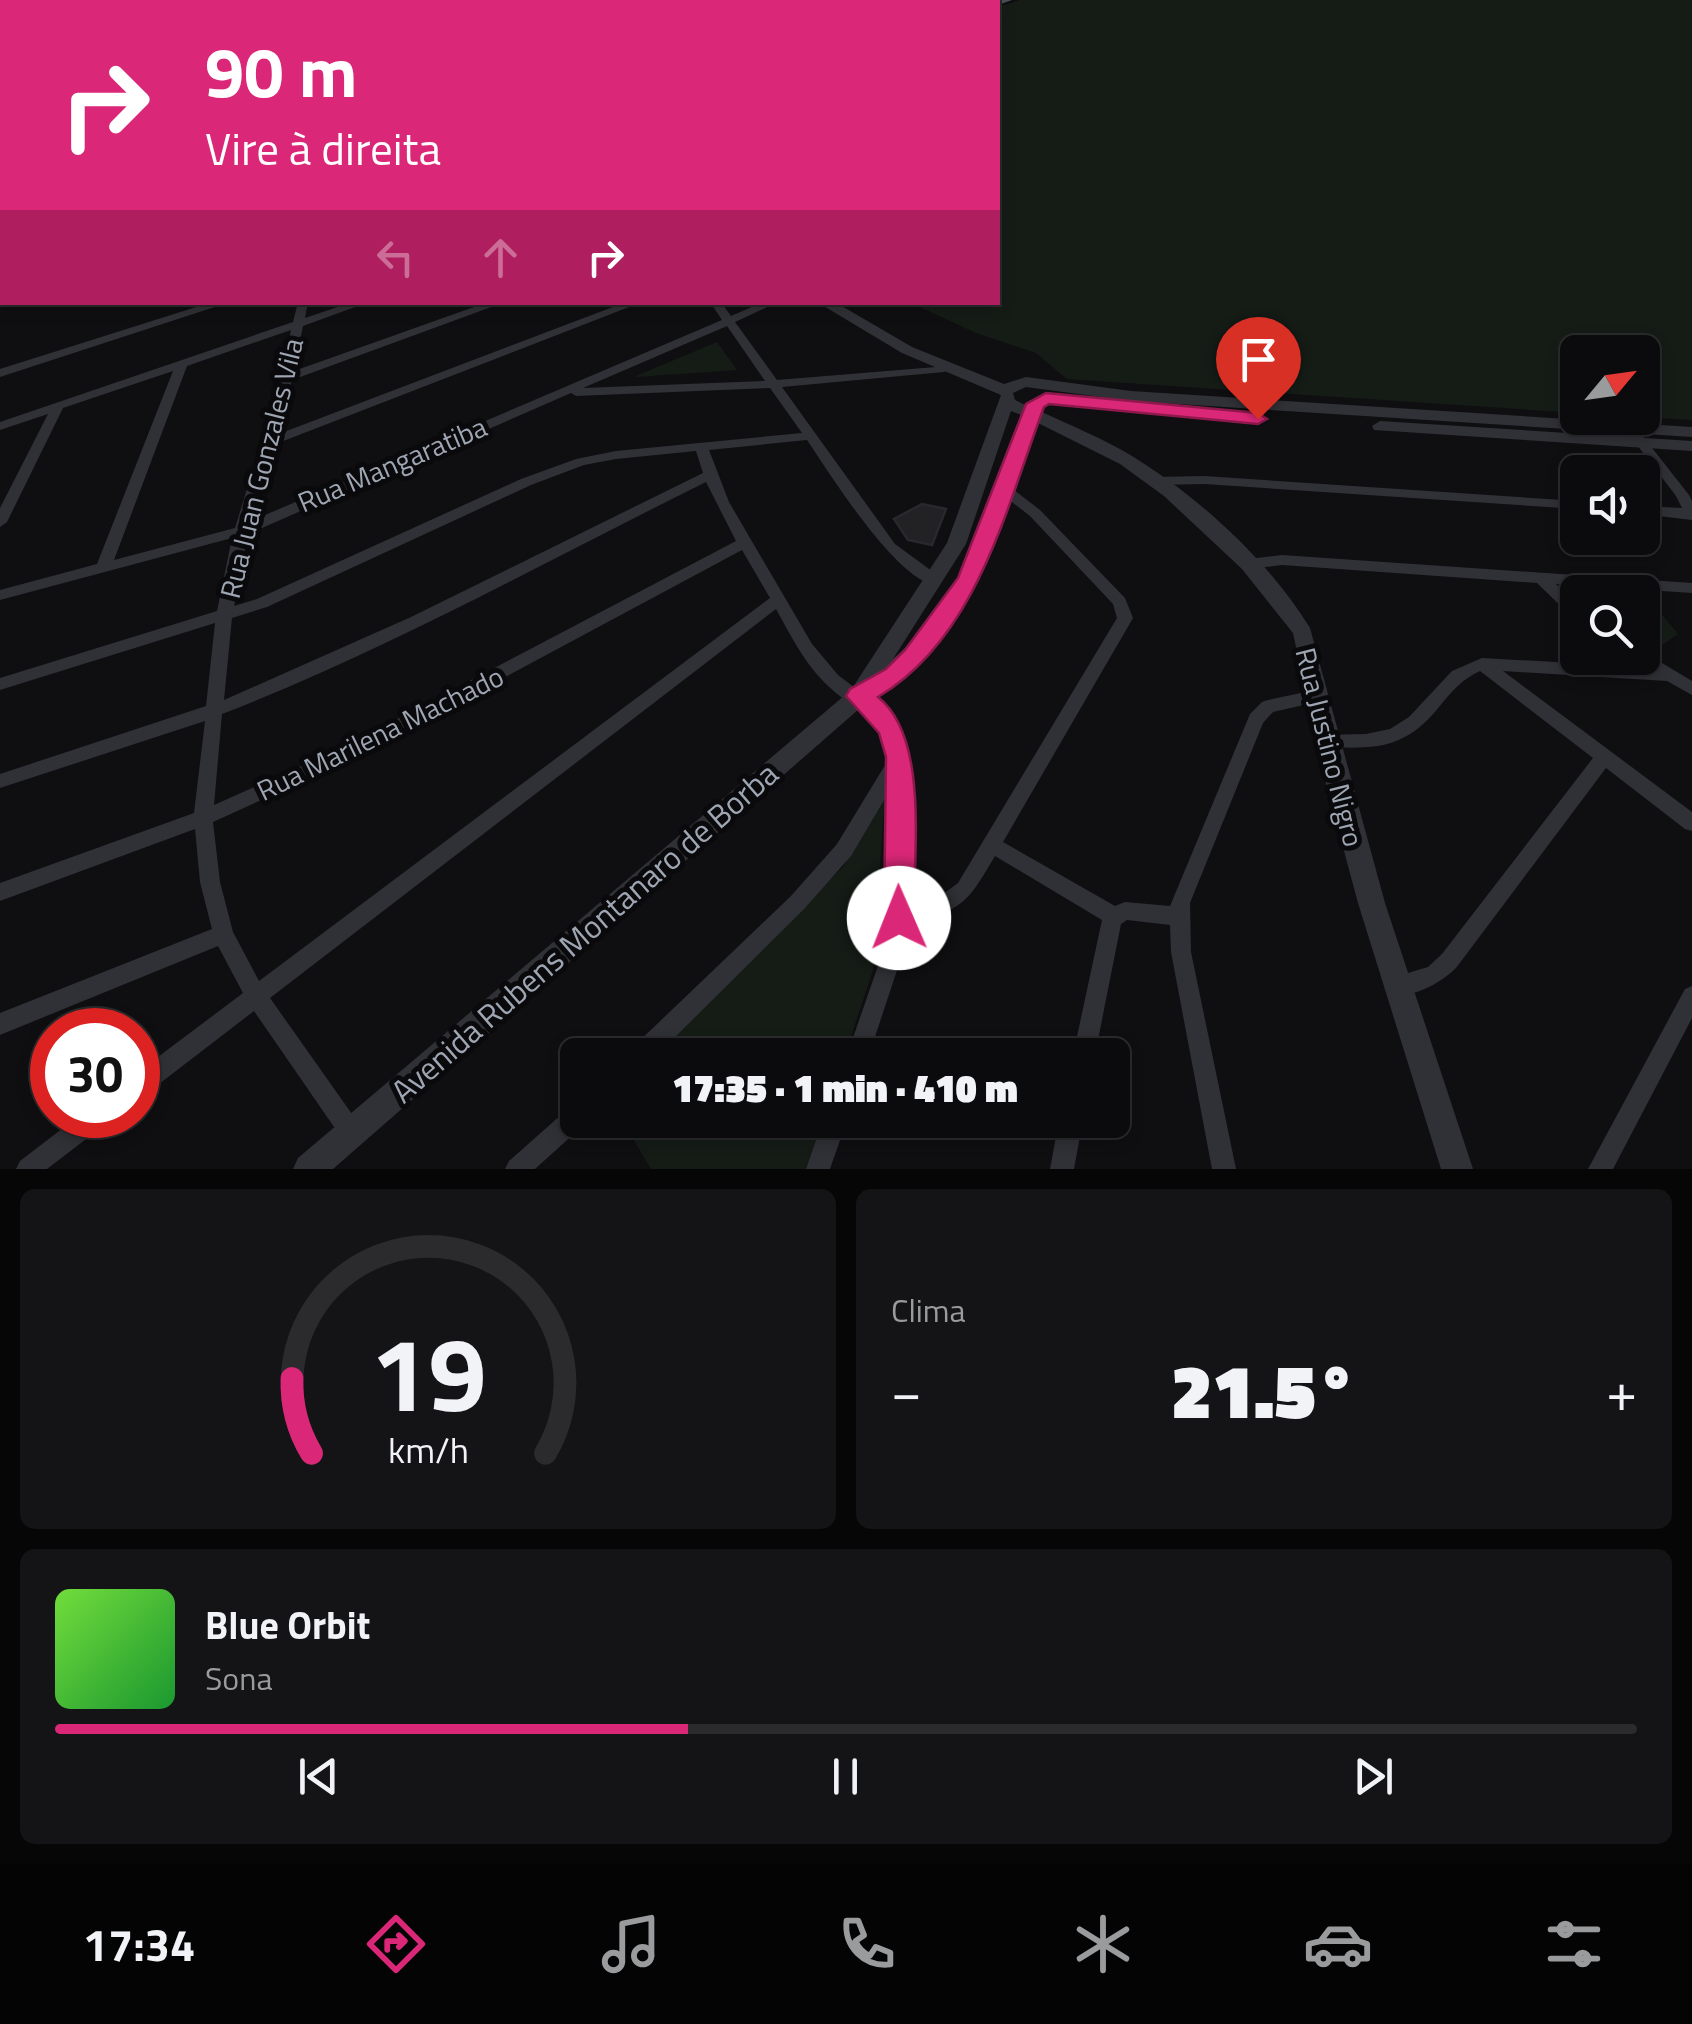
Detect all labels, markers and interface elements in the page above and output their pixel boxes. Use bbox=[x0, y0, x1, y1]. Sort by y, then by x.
text: 90 m bbox=[205, 18, 358, 124]
icon: right bbox=[40, 40, 170, 170]
text: Vire à direita bbox=[205, 114, 441, 182]
icon: left bbox=[368, 230, 423, 285]
icon: ahead bbox=[473, 230, 528, 285]
icon: right bbox=[578, 230, 633, 285]
pin bbox=[1216, 317, 1301, 420]
icon: arrive bbox=[1231, 332, 1286, 387]
street label: Rua Juan Gonzales Vila bbox=[208, 333, 314, 603]
north arrow bbox=[1560, 335, 1660, 435]
map controls bbox=[1560, 335, 1660, 675]
street label: Rua Mangaratiba bbox=[291, 405, 493, 523]
button: sound bbox=[1560, 455, 1660, 555]
button: search bbox=[1560, 575, 1660, 675]
street label: Rua Justino Nigro bbox=[1284, 643, 1376, 851]
street label: Rua Marilena Machado bbox=[249, 655, 511, 811]
street label: Avenida Rubens Montanaro de Borba bbox=[380, 750, 788, 1114]
position arrow bbox=[847, 866, 951, 970]
speed limit sign: 30 bbox=[30, 1008, 160, 1138]
text: 17:35 · 1 min · 410 m bbox=[672, 1059, 1018, 1117]
text: Clima bbox=[891, 1286, 966, 1334]
text: 19 bbox=[370, 1293, 486, 1451]
text: 21.5° bbox=[1171, 1333, 1357, 1447]
text: − bbox=[891, 1349, 922, 1432]
text: + bbox=[1606, 1349, 1637, 1432]
text: km/h bbox=[388, 1422, 468, 1477]
text: Blue Orbit bbox=[205, 1596, 370, 1654]
text: Sona bbox=[205, 1654, 272, 1702]
icon: previous bbox=[291, 1749, 346, 1804]
icon: pause bbox=[818, 1749, 873, 1804]
icon: next bbox=[1346, 1749, 1401, 1804]
icon: directions bbox=[361, 1909, 431, 1979]
icon: music bbox=[596, 1909, 666, 1979]
icon: phone bbox=[832, 1909, 902, 1979]
icon: climate bbox=[1068, 1909, 1138, 1979]
icon: car bbox=[1303, 1909, 1373, 1979]
icon: filters bbox=[1539, 1909, 1609, 1979]
text: 17:34 bbox=[83, 1910, 195, 1978]

